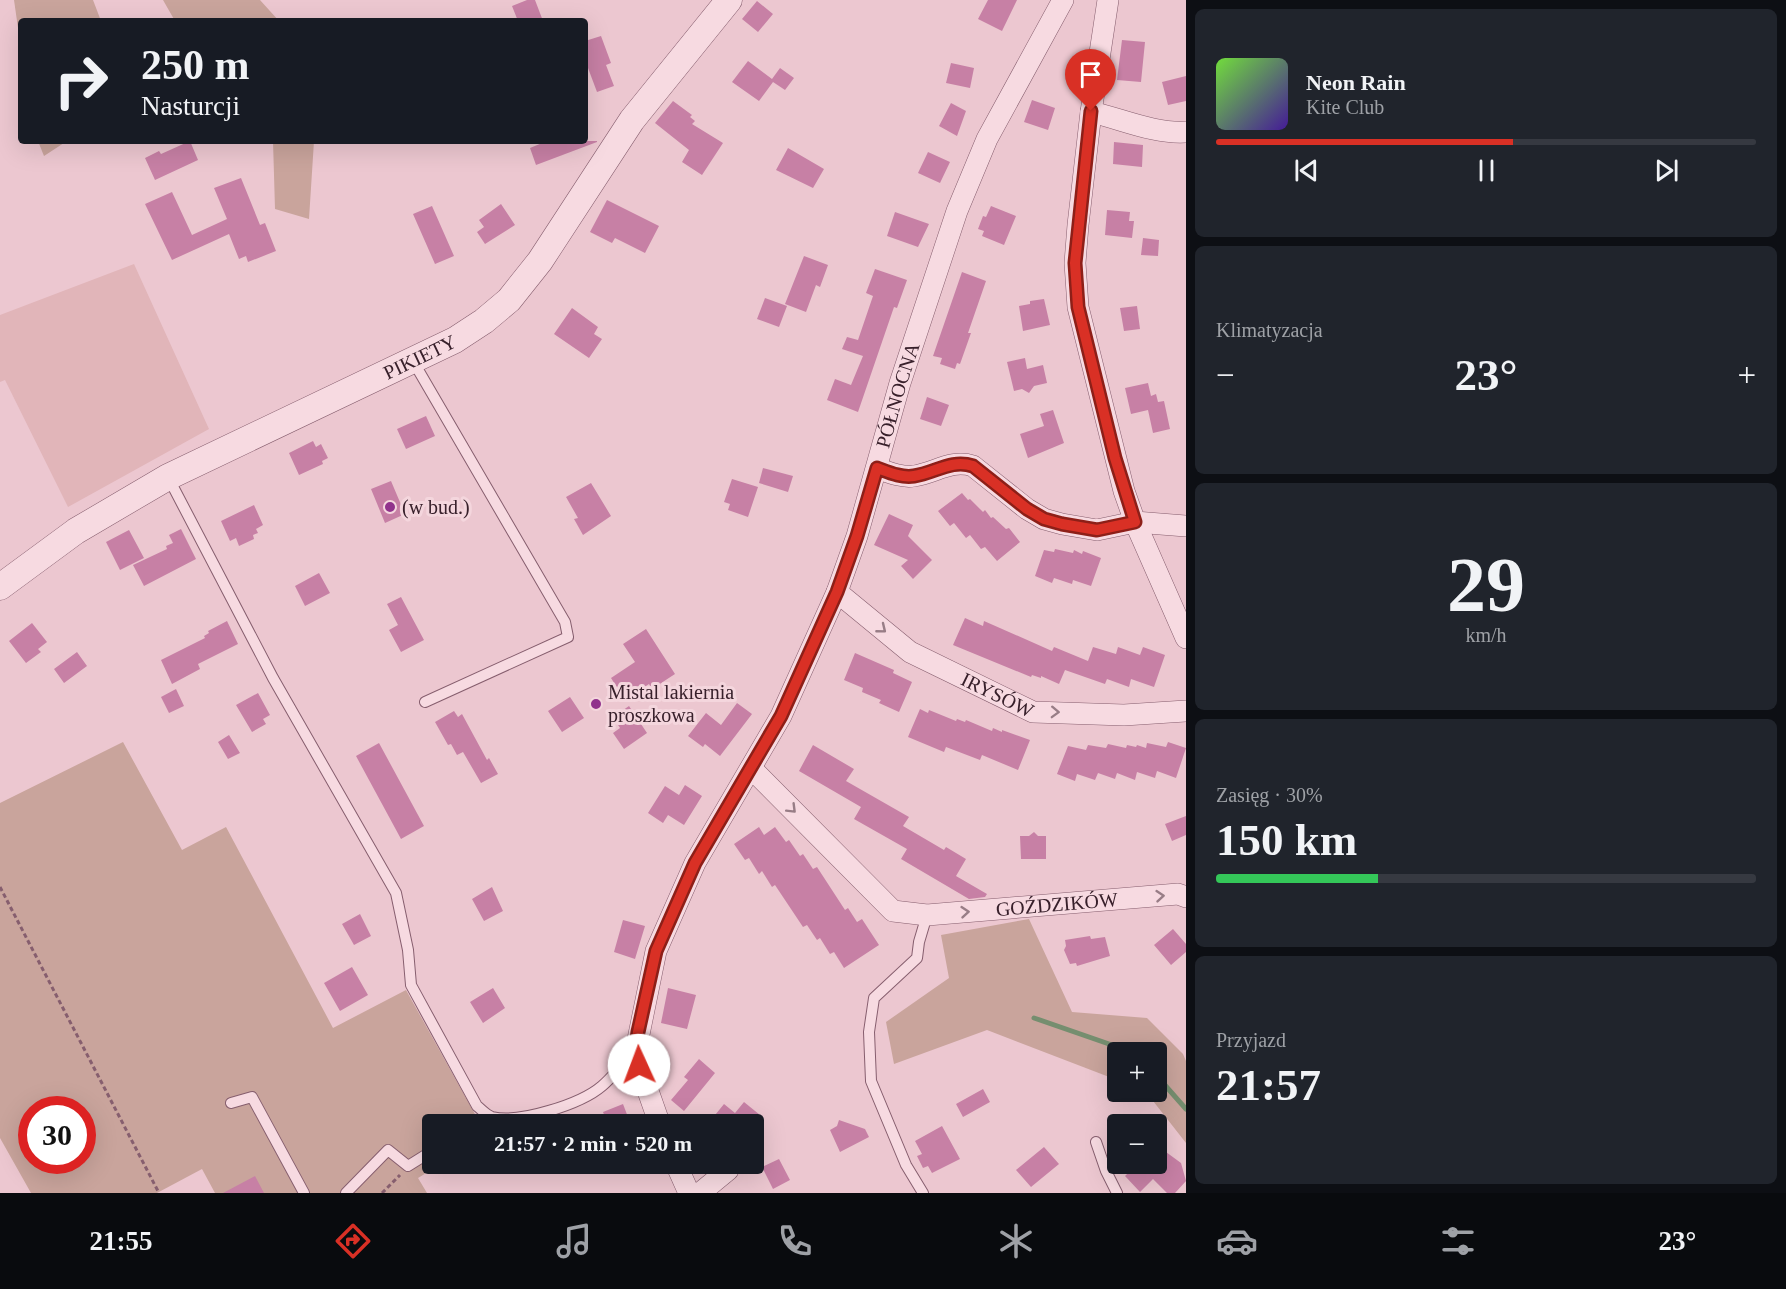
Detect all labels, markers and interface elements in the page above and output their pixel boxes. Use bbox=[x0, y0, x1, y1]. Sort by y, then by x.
icon: right bbox=[42, 42, 120, 120]
text: 250 m bbox=[141, 42, 250, 88]
pin bbox=[1065, 49, 1116, 111]
icon: arrive bbox=[1074, 58, 1107, 91]
text: Neon Rain bbox=[1306, 70, 1406, 95]
text: Nasturcji bbox=[141, 91, 240, 121]
text: Kite Club bbox=[1306, 96, 1384, 118]
icon: previous bbox=[1290, 154, 1323, 187]
icon: pause bbox=[1470, 154, 1503, 187]
icon: next bbox=[1650, 154, 1683, 187]
text: Klimatyzacja bbox=[1216, 319, 1323, 341]
street label: PIKIETY bbox=[380, 330, 460, 384]
street label: PÓŁNOCNA bbox=[871, 339, 924, 450]
text: 23° bbox=[1455, 350, 1518, 400]
text: − bbox=[1216, 357, 1235, 393]
text: + bbox=[1737, 357, 1756, 393]
place label: (w bud.) bbox=[402, 496, 470, 519]
marker: (w bud.) bbox=[383, 500, 397, 514]
text: 29 bbox=[1447, 541, 1525, 628]
one-way arrow bbox=[875, 621, 886, 632]
text: km/h bbox=[1465, 624, 1507, 646]
street label: IRYSÓW bbox=[958, 668, 1038, 722]
place label: Mistal lakiernia proszkowa bbox=[608, 681, 734, 727]
marker: Mistal lakiernia proszkowa bbox=[589, 697, 603, 711]
one-way arrow bbox=[1050, 706, 1059, 719]
text: Zasięg · 30% bbox=[1216, 784, 1323, 806]
one-way arrow bbox=[785, 803, 796, 813]
text: 150 km bbox=[1216, 815, 1357, 865]
street label: GOŹDZIKÓW bbox=[995, 888, 1119, 920]
one-way arrow bbox=[1155, 889, 1164, 902]
one-way arrow bbox=[961, 906, 970, 919]
text: Przyjazd bbox=[1216, 1029, 1286, 1051]
position arrow bbox=[607, 1033, 671, 1097]
map controls bbox=[1107, 1042, 1167, 1174]
button: + bbox=[1107, 1042, 1167, 1102]
text: 21:57 bbox=[1216, 1060, 1321, 1110]
speed limit sign: 30 bbox=[18, 1096, 96, 1174]
button: − bbox=[1107, 1114, 1167, 1174]
text: 21:57 · 2 min · 520 m bbox=[494, 1131, 692, 1156]
icon: directions bbox=[332, 1220, 374, 1262]
icon: music bbox=[553, 1220, 595, 1262]
icon: phone bbox=[774, 1220, 816, 1262]
icon: climate bbox=[995, 1220, 1037, 1262]
icon: car bbox=[1216, 1220, 1258, 1262]
icon: filters bbox=[1437, 1220, 1479, 1262]
text: 21:55 bbox=[90, 1226, 153, 1256]
text: 23° bbox=[1659, 1226, 1696, 1256]

